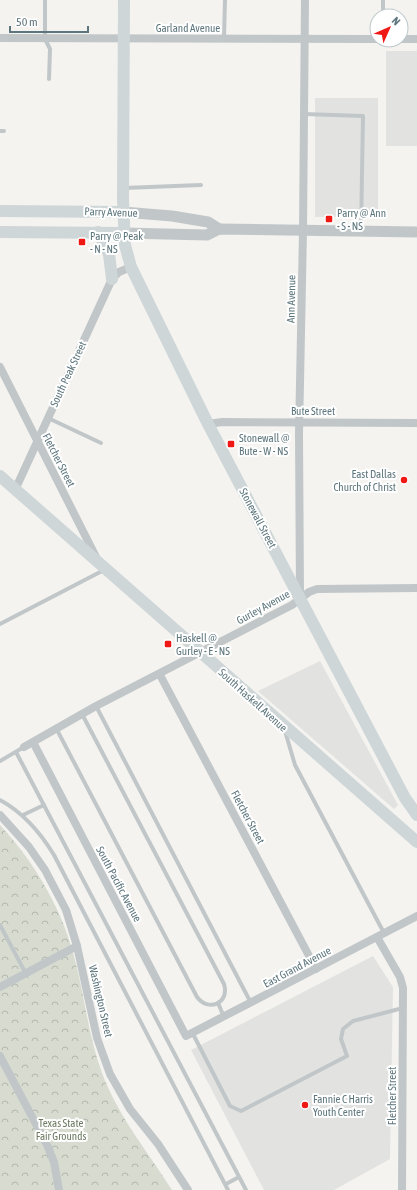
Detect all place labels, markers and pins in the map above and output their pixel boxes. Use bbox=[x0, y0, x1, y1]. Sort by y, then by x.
place label: Parry @ Ann - S - NS bbox=[337, 207, 386, 232]
marker: Parry @ Ann - S - NS bbox=[324, 214, 334, 224]
place label: Parry @ Peak - N - NS bbox=[90, 230, 143, 255]
marker: Parry @ Peak - N - NS bbox=[77, 237, 87, 247]
place label: Stonewall @ Bute - W - NS bbox=[239, 432, 290, 457]
marker: Stonewall @ Bute - W - NS bbox=[226, 439, 236, 449]
place label: East Dallas Church of Christ bbox=[333, 468, 396, 493]
marker: East Dallas Church of Christ bbox=[399, 475, 409, 485]
place label: Haskell @ Gurley - E - NS bbox=[176, 632, 230, 657]
marker: Haskell @ Gurley - E - NS bbox=[163, 639, 173, 649]
place label: Fannie C Harris Youth Center bbox=[313, 1093, 373, 1118]
marker: Fannie C Harris Youth Center bbox=[300, 1100, 310, 1110]

